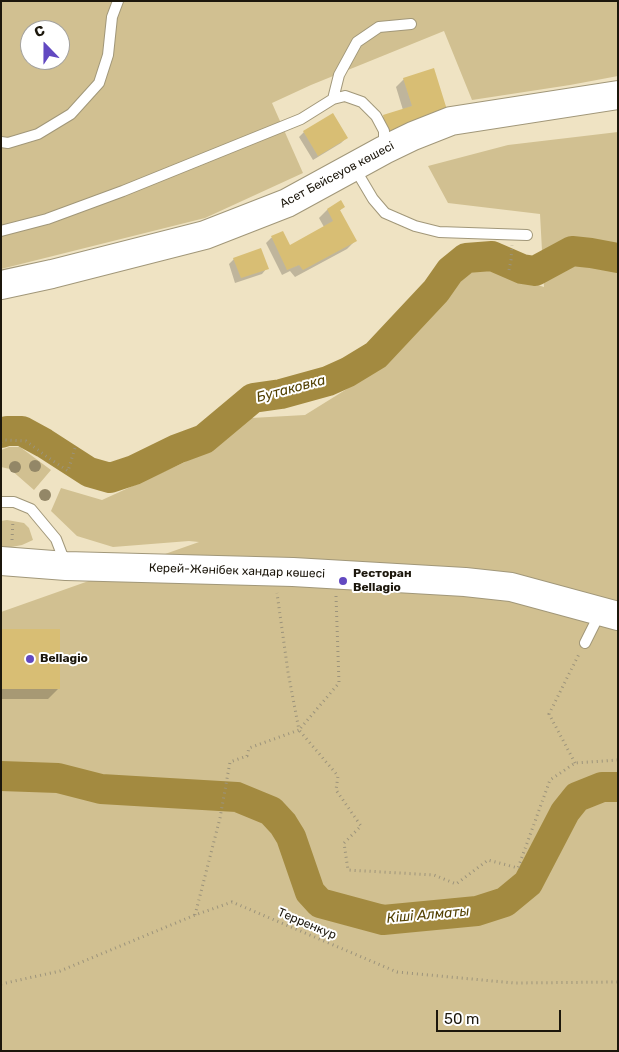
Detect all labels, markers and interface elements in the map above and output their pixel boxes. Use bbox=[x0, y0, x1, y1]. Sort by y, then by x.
north arrow bbox=[20, 20, 70, 70]
text: С bbox=[32, 22, 47, 41]
street label: Асет Бейсеуов көшесі bbox=[277, 139, 397, 211]
water label: Бутаковка bbox=[255, 372, 327, 406]
street label: Керей-Жәнібек хандар көшесі bbox=[149, 561, 325, 581]
place label: Ресторан Bellagio bbox=[353, 567, 412, 595]
marker: Ресторан Bellagio bbox=[337, 575, 349, 587]
place label: Bellagio bbox=[40, 652, 88, 666]
marker: Bellagio bbox=[24, 653, 36, 665]
water label: Кіші Алматы bbox=[386, 903, 470, 927]
street label: Терренкур bbox=[276, 905, 338, 943]
scale bar bbox=[439, 1000, 564, 1032]
text: 50 m bbox=[444, 1010, 479, 1028]

